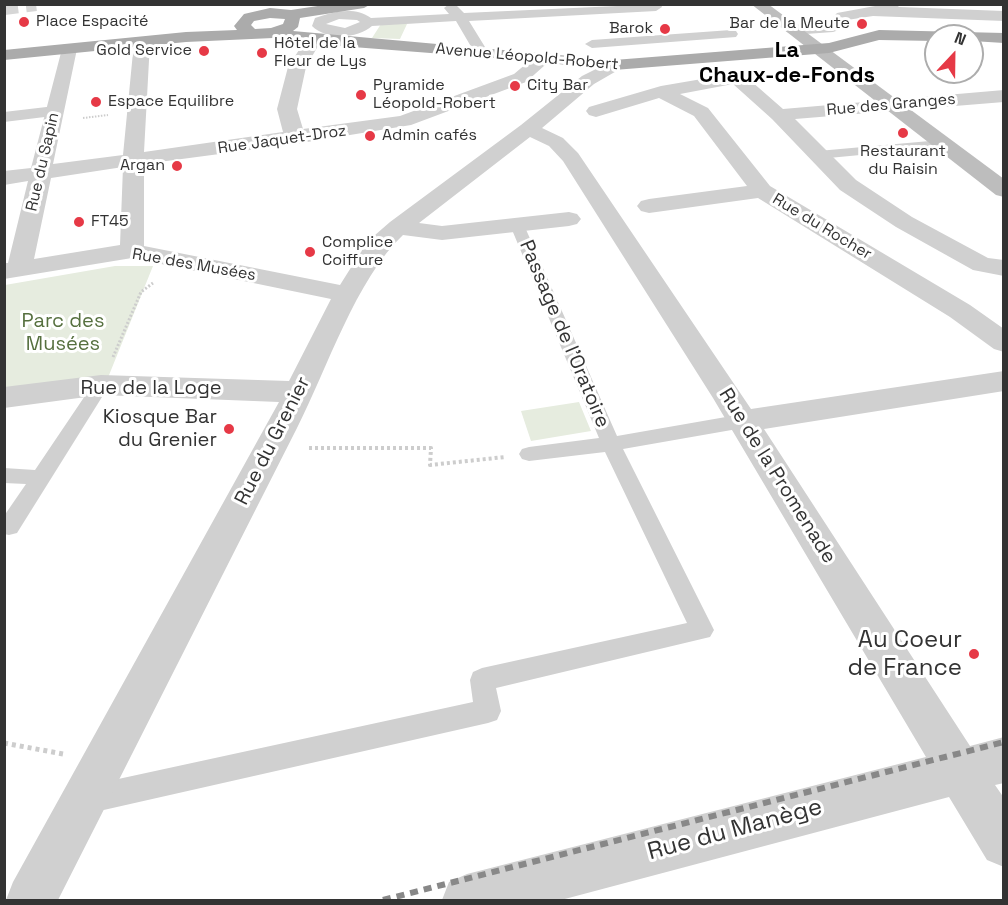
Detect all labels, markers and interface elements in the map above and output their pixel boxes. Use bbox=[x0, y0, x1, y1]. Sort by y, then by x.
place label: Place Espacité bbox=[36, 12, 148, 32]
place label: Bar de la Meute bbox=[729, 14, 850, 34]
marker: Place Espacité bbox=[17, 15, 31, 29]
marker: Bar de la Meute bbox=[855, 17, 869, 31]
place label: Barok bbox=[609, 19, 653, 39]
marker: Barok bbox=[658, 22, 672, 36]
north arrow bbox=[924, 24, 984, 84]
text: N bbox=[951, 27, 969, 50]
place label: Hôtel de la Fleur de Lys bbox=[274, 34, 367, 72]
district label: La Chaux-de-Fonds bbox=[699, 38, 875, 90]
street label: Avenue Léopold-Robert bbox=[435, 39, 619, 75]
place label: Gold Service bbox=[96, 41, 192, 61]
marker: Gold Service bbox=[197, 44, 211, 58]
marker: Hôtel de la Fleur de Lys bbox=[255, 46, 269, 60]
place label: Pyramide Léopold-Robert bbox=[373, 76, 496, 114]
place label: City Bar bbox=[527, 76, 588, 96]
marker: City Bar bbox=[508, 79, 522, 93]
marker: Pyramide Léopold-Robert bbox=[354, 88, 368, 102]
street label: Rue des Granges bbox=[826, 90, 956, 120]
place label: Espace Equilibre bbox=[108, 92, 234, 112]
marker: Espace Equilibre bbox=[89, 95, 103, 109]
street label: Rue du Sapin bbox=[22, 111, 64, 213]
street label: Rue Jaquet-Droz bbox=[217, 121, 347, 159]
place label: Admin cafés bbox=[382, 126, 477, 146]
marker: Restaurant du Raisin bbox=[896, 126, 910, 140]
marker: Admin cafés bbox=[363, 129, 377, 143]
place label: Restaurant du Raisin bbox=[860, 142, 946, 180]
place label: Argan bbox=[120, 156, 165, 176]
marker: Argan bbox=[170, 159, 184, 173]
street label: Rue du Rocher bbox=[769, 190, 875, 264]
place label: FT45 bbox=[91, 212, 129, 232]
marker: FT45 bbox=[72, 215, 86, 229]
place label: Complice Coiffure bbox=[322, 233, 393, 271]
street label: Passage de l'Oratoire bbox=[514, 237, 614, 431]
street label: Rue des Musées bbox=[131, 245, 257, 285]
marker: Complice Coiffure bbox=[303, 245, 317, 259]
park label: Parc des Musées bbox=[22, 310, 104, 357]
street label: Rue du Grenier bbox=[230, 373, 316, 509]
street label: Rue de la Loge bbox=[80, 377, 222, 401]
street label: Rue de la Promenade bbox=[713, 384, 841, 568]
place label: Kiosque Bar du Grenier bbox=[103, 406, 217, 453]
marker: Kiosque Bar du Grenier bbox=[222, 422, 236, 436]
place label: Au Coeur de France bbox=[847, 626, 962, 682]
marker: Au Coeur de France bbox=[967, 647, 981, 661]
street label: Rue du Manège bbox=[645, 793, 825, 867]

